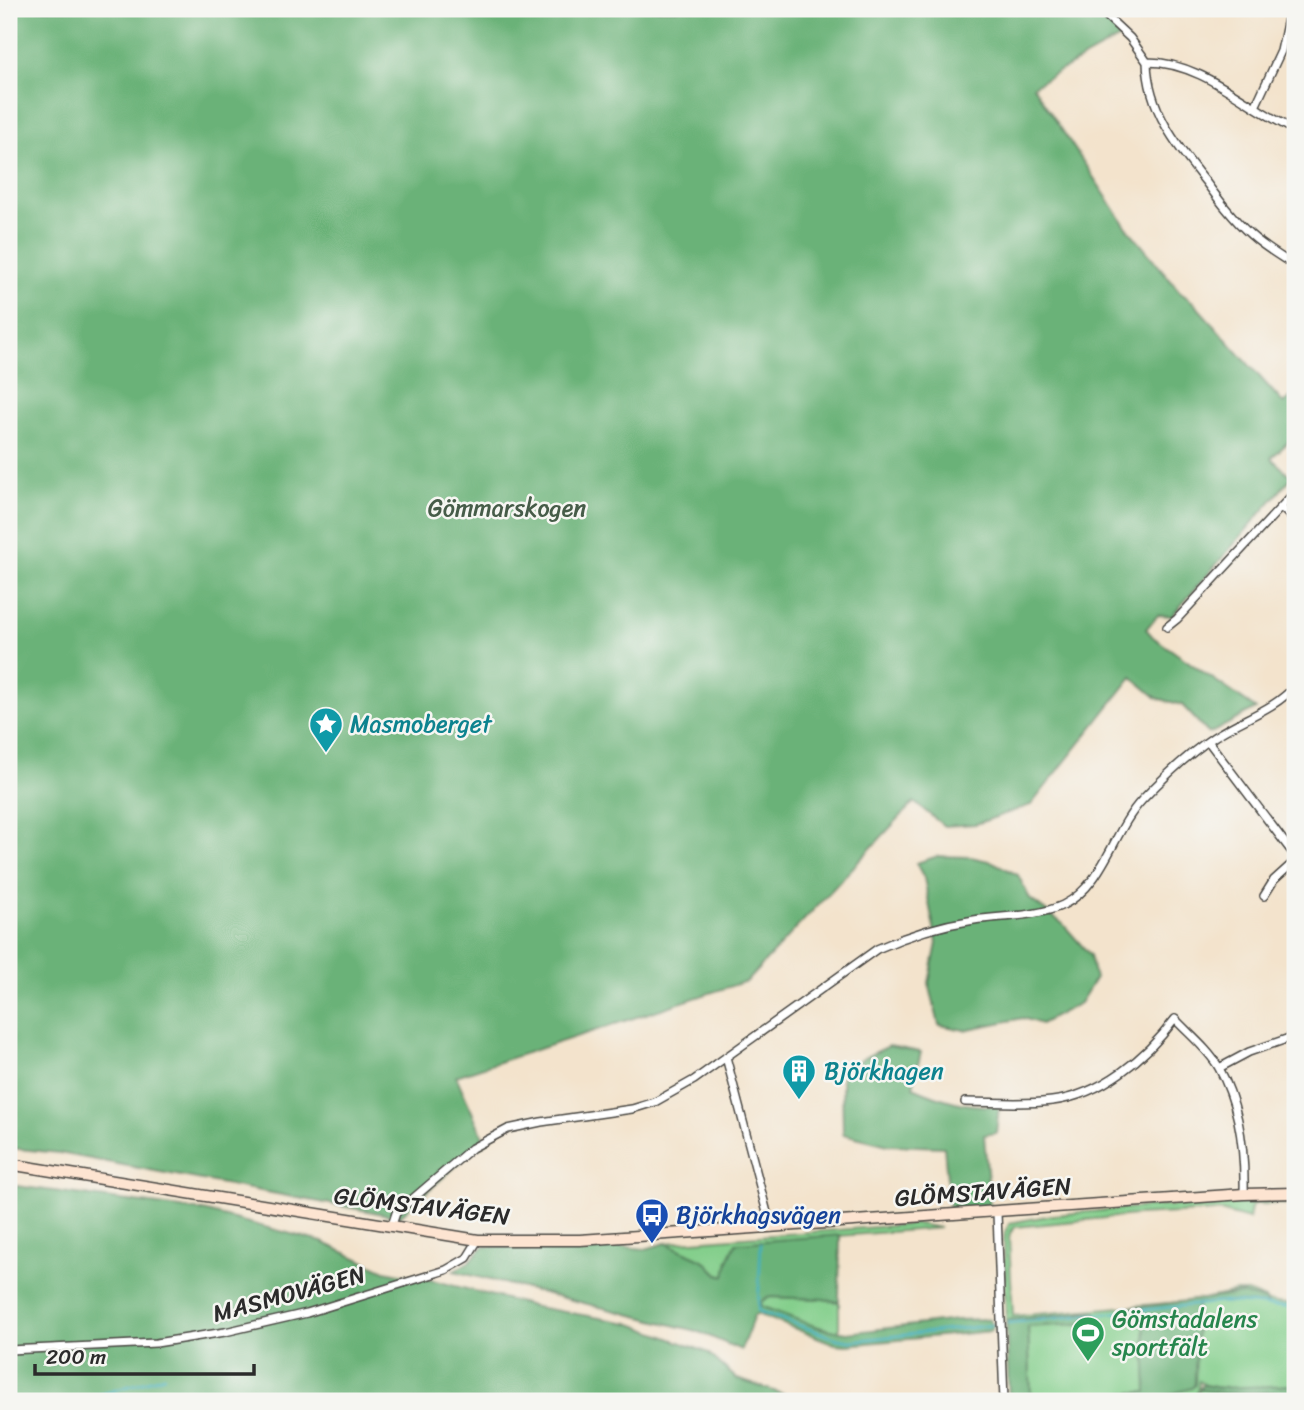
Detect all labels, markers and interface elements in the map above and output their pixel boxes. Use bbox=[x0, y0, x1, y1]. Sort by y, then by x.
park label: Gömmarskogen bbox=[428, 487, 586, 529]
place label: Masmoberget bbox=[350, 703, 493, 745]
place icon: Masmoberget bbox=[307, 705, 345, 754]
place label: Björkhagen bbox=[824, 1050, 944, 1092]
building icon: Björkhagen bbox=[780, 1052, 818, 1101]
street label: GLÖMSTAVÄGEN bbox=[893, 1165, 1073, 1219]
street label: GLÖMSTAVÄGEN bbox=[332, 1174, 512, 1238]
place label: Björkhagsvägen bbox=[676, 1194, 841, 1236]
bus stop icon: Björkhagsvägen bbox=[633, 1196, 671, 1245]
street label: MASMOVÄGEN bbox=[208, 1253, 370, 1335]
place label: Gömstadalens sportfält bbox=[1111, 1298, 1258, 1368]
sports icon: Gömstadalens sportfält bbox=[1069, 1314, 1107, 1363]
scale bar bbox=[35, 1333, 254, 1377]
text: 200 m bbox=[46, 1338, 106, 1376]

